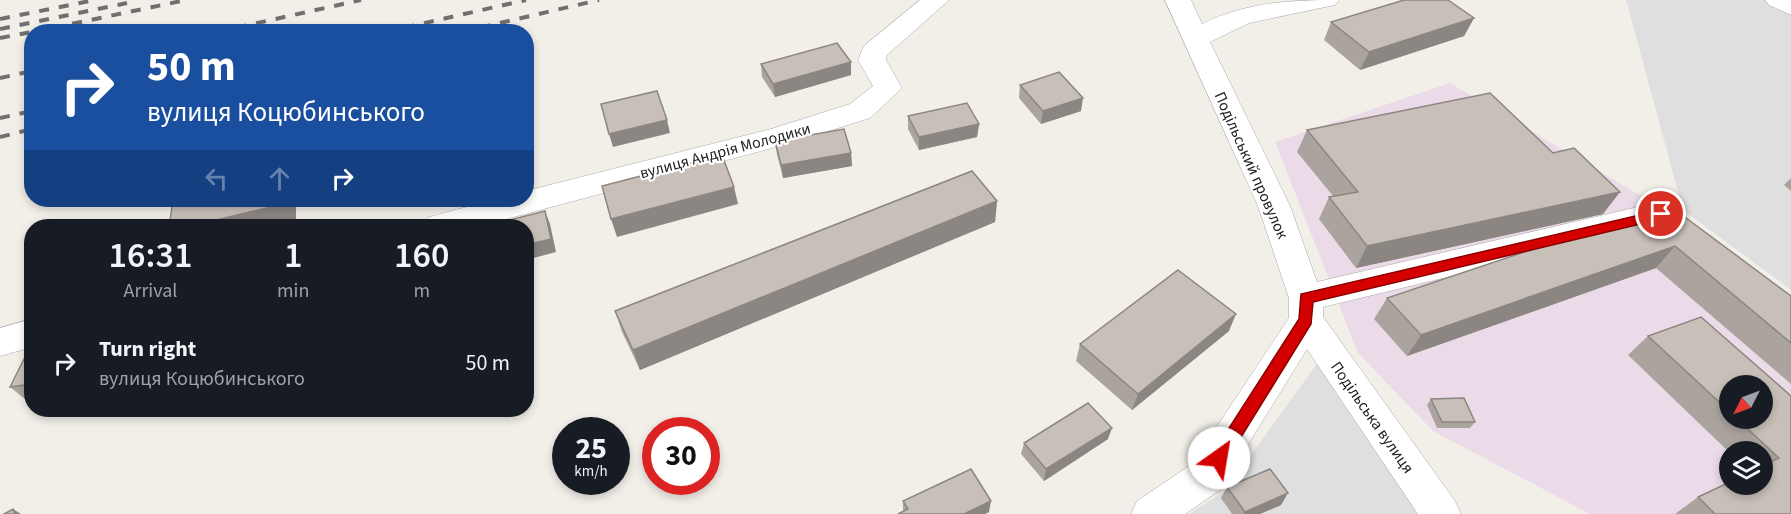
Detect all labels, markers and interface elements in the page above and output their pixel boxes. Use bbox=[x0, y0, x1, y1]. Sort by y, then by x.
text: 50 m bbox=[147, 37, 236, 97]
icon: right bbox=[48, 48, 126, 126]
street label: Подільський провулок bbox=[1209, 88, 1294, 243]
text: вулиця Коцюбинського bbox=[147, 93, 425, 132]
street label: вулиця Андрія Молодики bbox=[637, 118, 813, 184]
icon: left bbox=[200, 162, 233, 195]
icon: ahead bbox=[263, 162, 296, 195]
icon: right bbox=[326, 162, 359, 195]
pin bbox=[1635, 188, 1686, 239]
icon: arrive bbox=[1644, 197, 1677, 230]
text: 16:31 bbox=[109, 230, 192, 281]
text: 1 bbox=[284, 230, 302, 281]
text: 160 bbox=[394, 230, 449, 281]
text: Arrival bbox=[124, 277, 177, 305]
text: min bbox=[277, 277, 309, 305]
text: m bbox=[413, 277, 430, 305]
text: Turn right bbox=[99, 333, 196, 365]
icon: right bbox=[48, 347, 81, 380]
text: 50 m bbox=[465, 347, 510, 379]
street label: Подільська вулиця bbox=[1325, 357, 1419, 478]
text: вулиця Коцюбинського bbox=[99, 365, 305, 393]
north arrow bbox=[1719, 375, 1773, 429]
map controls bbox=[1719, 375, 1773, 495]
speed limit sign: 30 bbox=[642, 417, 720, 495]
position arrow bbox=[1187, 426, 1251, 490]
text: 25 bbox=[575, 427, 607, 470]
button: layers bbox=[1719, 441, 1773, 495]
text: km/h bbox=[574, 461, 608, 482]

